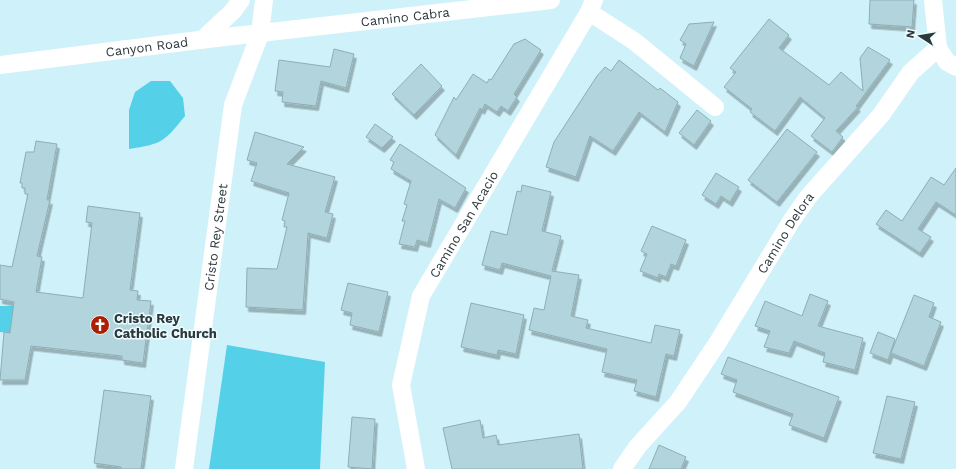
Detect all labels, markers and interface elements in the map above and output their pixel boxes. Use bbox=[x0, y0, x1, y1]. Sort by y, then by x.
street label: Camino Cabra bbox=[360, 5, 451, 30]
north arrow bbox=[900, 16, 940, 56]
text: N bbox=[904, 29, 918, 39]
street label: Canyon Road bbox=[105, 34, 189, 60]
street label: Camino San Acacio bbox=[426, 168, 501, 281]
street label: Cristo Rey Street bbox=[201, 182, 230, 292]
street label: Camino Delora bbox=[754, 188, 817, 276]
place label: Cristo Rey Catholic Church bbox=[114, 311, 217, 341]
church icon: Cristo Rey Catholic Church bbox=[89, 314, 111, 336]

